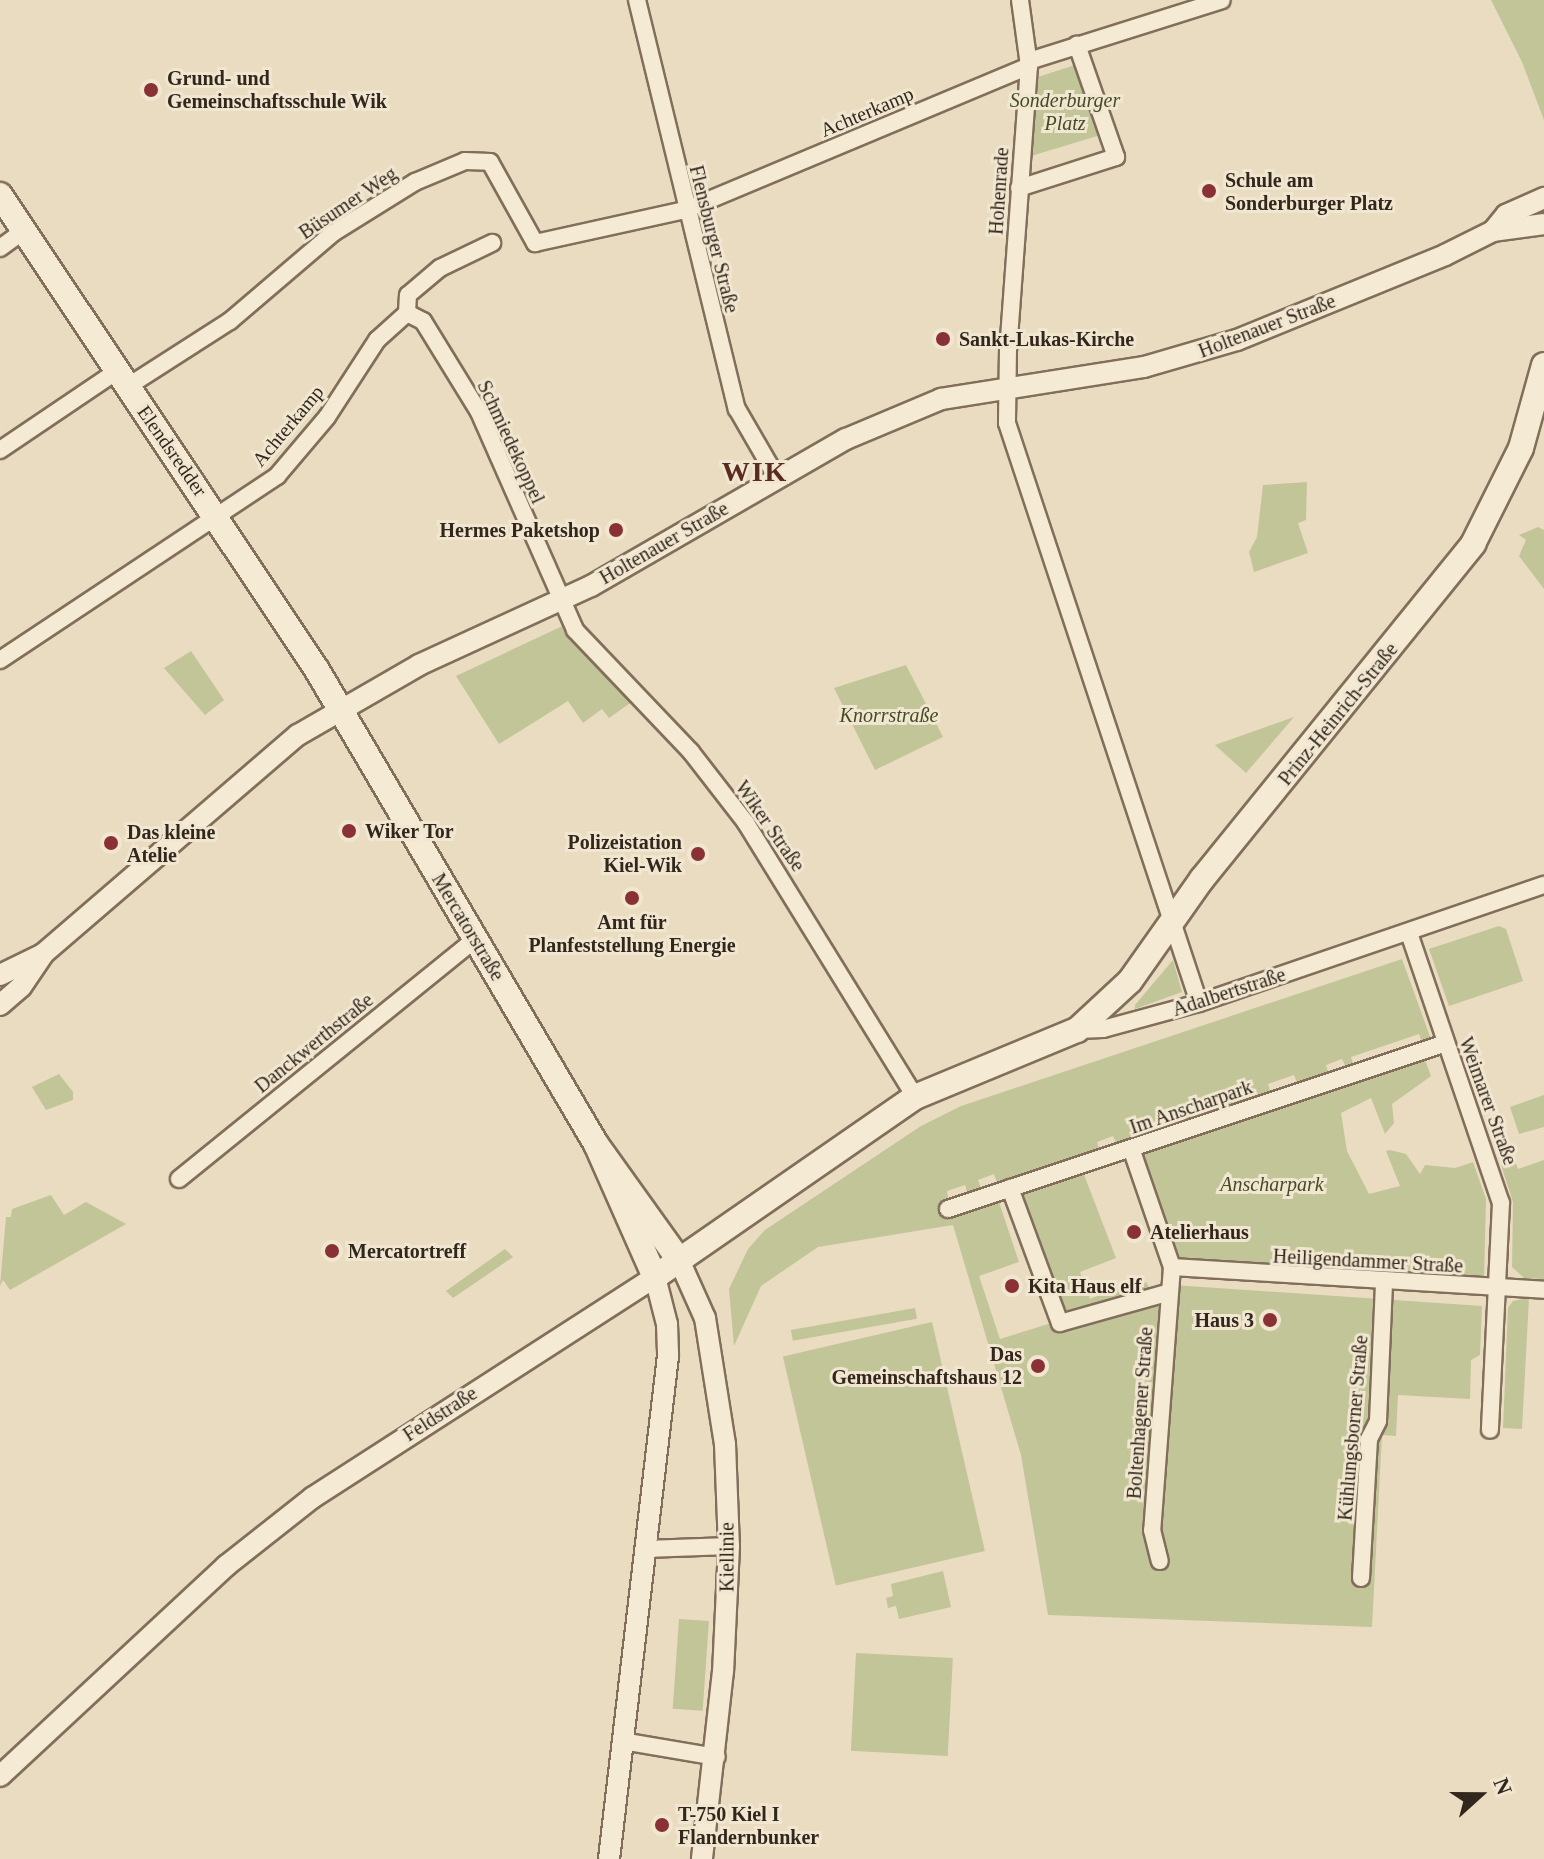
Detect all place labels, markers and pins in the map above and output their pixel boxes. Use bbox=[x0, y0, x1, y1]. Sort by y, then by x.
place label: Grund- und Gemeinschaftsschule Wik bbox=[167, 66, 387, 113]
marker: Grund- und Gemeinschaftsschule Wik bbox=[142, 81, 160, 99]
place label: Schule am Sonderburger Platz bbox=[1225, 168, 1393, 215]
marker: Schule am Sonderburger Platz bbox=[1200, 182, 1218, 200]
place label: Sankt-Lukas-Kirche bbox=[959, 327, 1134, 351]
marker: Sankt-Lukas-Kirche bbox=[934, 330, 952, 348]
place label: Hermes Paketshop bbox=[439, 518, 600, 542]
marker: Hermes Paketshop bbox=[607, 521, 625, 539]
place label: Wiker Tor bbox=[365, 819, 454, 843]
place label: Das kleine Atelie bbox=[127, 820, 215, 867]
marker: Wiker Tor bbox=[340, 822, 358, 840]
place label: Polizeistation Kiel-Wik bbox=[568, 830, 682, 877]
marker: Das kleine Atelie bbox=[102, 834, 120, 852]
marker: Polizeistation Kiel-Wik bbox=[689, 845, 707, 863]
marker: Amt für Planfeststellung Energie bbox=[623, 889, 641, 907]
place label: Amt für Planfeststellung Energie bbox=[528, 910, 736, 957]
place label: Atelierhaus bbox=[1150, 1220, 1249, 1244]
marker: Atelierhaus bbox=[1125, 1223, 1143, 1241]
place label: Mercatortreff bbox=[348, 1239, 466, 1263]
marker: Mercatortreff bbox=[323, 1242, 341, 1260]
place label: Kita Haus elf bbox=[1028, 1274, 1141, 1298]
marker: Kita Haus elf bbox=[1003, 1277, 1021, 1295]
place label: Haus 3 bbox=[1195, 1308, 1254, 1332]
marker: Haus 3 bbox=[1261, 1311, 1279, 1329]
place label: Das Gemeinschaftshaus 12 bbox=[831, 1342, 1022, 1389]
marker: Das Gemeinschaftshaus 12 bbox=[1029, 1357, 1047, 1375]
place label: T-750 Kiel I Flandernbunker bbox=[678, 1802, 819, 1849]
marker: T-750 Kiel I Flandernbunker bbox=[653, 1816, 671, 1834]

